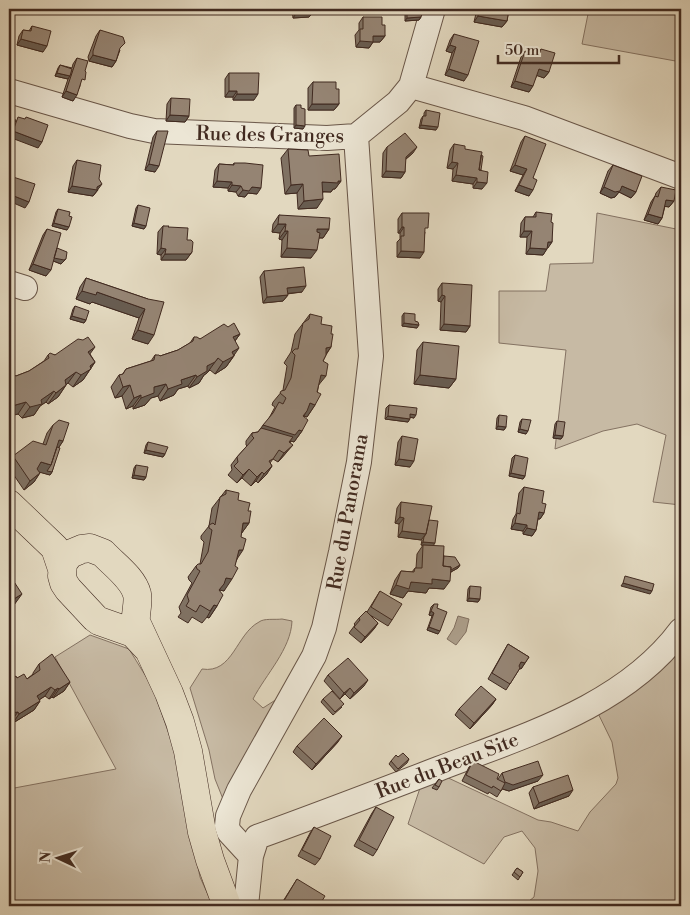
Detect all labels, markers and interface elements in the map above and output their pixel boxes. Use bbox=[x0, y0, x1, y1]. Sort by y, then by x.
scale bar bbox=[498, 32, 619, 64]
text: 50 m bbox=[505, 41, 539, 60]
street label: Rue des Granges bbox=[196, 122, 344, 149]
street label: Rue du Panorama bbox=[322, 431, 375, 593]
street label: Rue du Beau Site bbox=[373, 728, 522, 805]
north arrow bbox=[32, 832, 82, 882]
text: N bbox=[37, 851, 55, 863]

